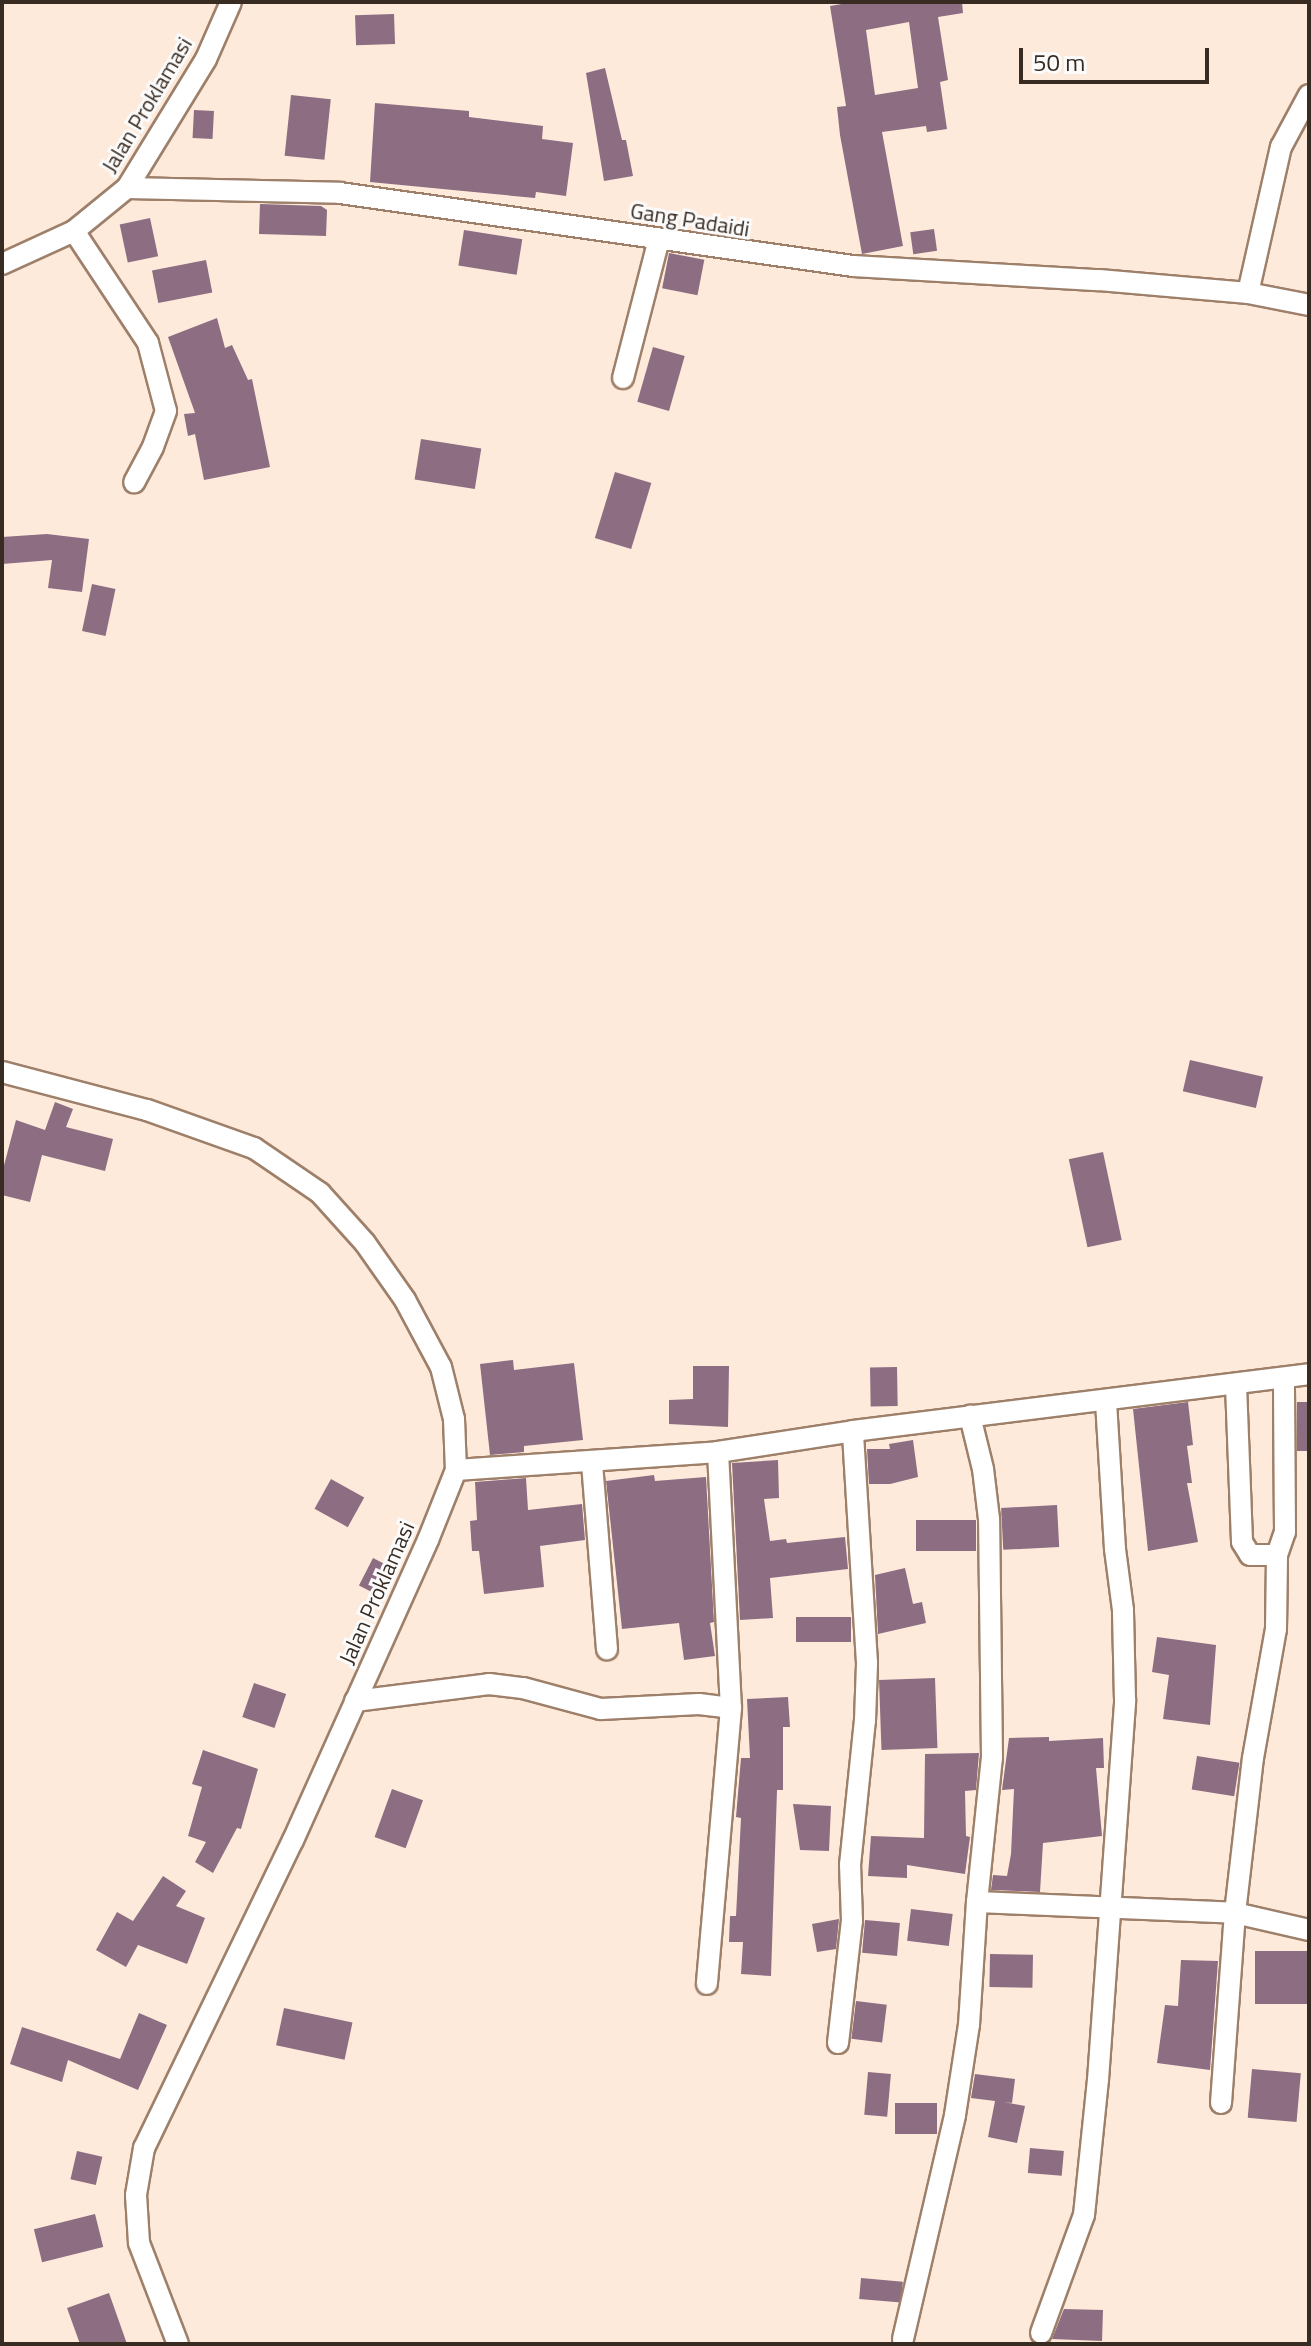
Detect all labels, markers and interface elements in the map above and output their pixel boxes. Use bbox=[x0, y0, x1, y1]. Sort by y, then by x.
scale bar bbox=[1023, 32, 1213, 82]
street label: Jalan Proklamasi bbox=[96, 33, 198, 177]
text: 50 m bbox=[1033, 44, 1085, 80]
street label: Gang Padaidi bbox=[628, 198, 752, 242]
street label: Jalan Proklamasi bbox=[334, 1518, 420, 1668]

